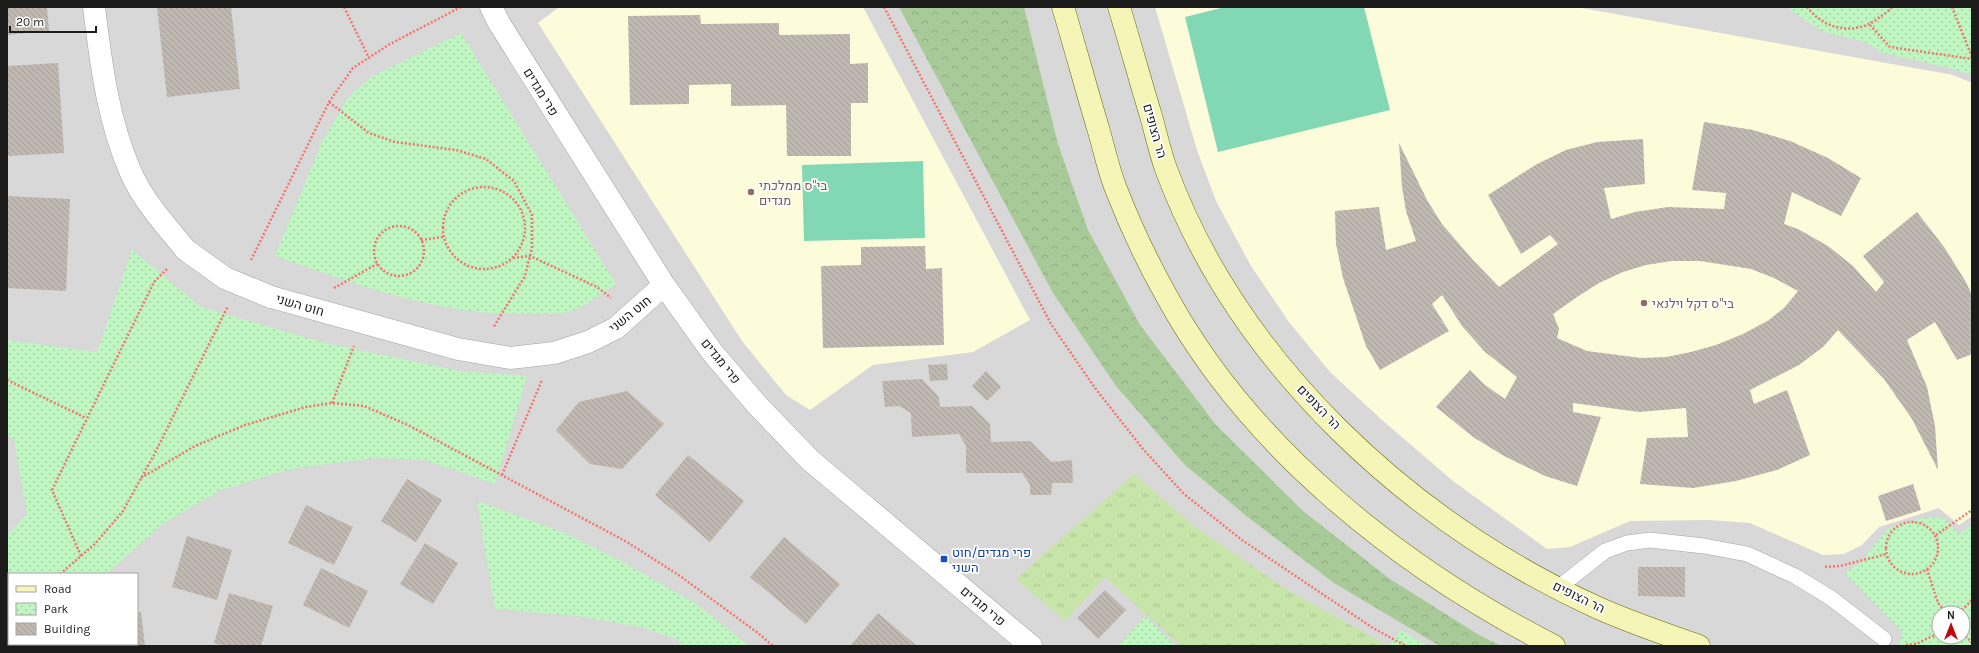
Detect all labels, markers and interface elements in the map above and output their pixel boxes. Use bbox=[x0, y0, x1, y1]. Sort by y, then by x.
scale bar bbox=[10, 8, 96, 34]
text: 20 m bbox=[16, 15, 44, 29]
street label: פרי מגדים bbox=[520, 65, 562, 119]
street label: הר הצופים bbox=[1140, 102, 1170, 160]
place label: בי"ס ממלכתי מגדים bbox=[759, 178, 827, 208]
marker: בי"ס ממלכתי מגדים bbox=[746, 187, 756, 197]
street label: חוט השני bbox=[274, 291, 326, 319]
street label: חוט השני bbox=[606, 293, 654, 335]
place label: בי"ס דקל וילנאי bbox=[1652, 296, 1734, 311]
marker: בי"ס דקל וילנאי bbox=[1639, 298, 1649, 308]
street label: פרי מגדים bbox=[698, 335, 744, 387]
street label: הר הצופים bbox=[1294, 382, 1344, 432]
place label: פרי מגדים/חוט השני bbox=[952, 545, 1031, 575]
marker: פרי מגדים/חוט השני bbox=[939, 554, 949, 564]
legend bbox=[8, 573, 138, 645]
street label: הר הצופים bbox=[1551, 578, 1607, 616]
text: Road bbox=[44, 582, 72, 596]
street label: פרי מגדים bbox=[958, 583, 1008, 629]
text: Park bbox=[44, 602, 69, 616]
north arrow bbox=[1931, 605, 1971, 645]
text: N bbox=[1947, 609, 1955, 622]
text: Building bbox=[44, 622, 91, 636]

